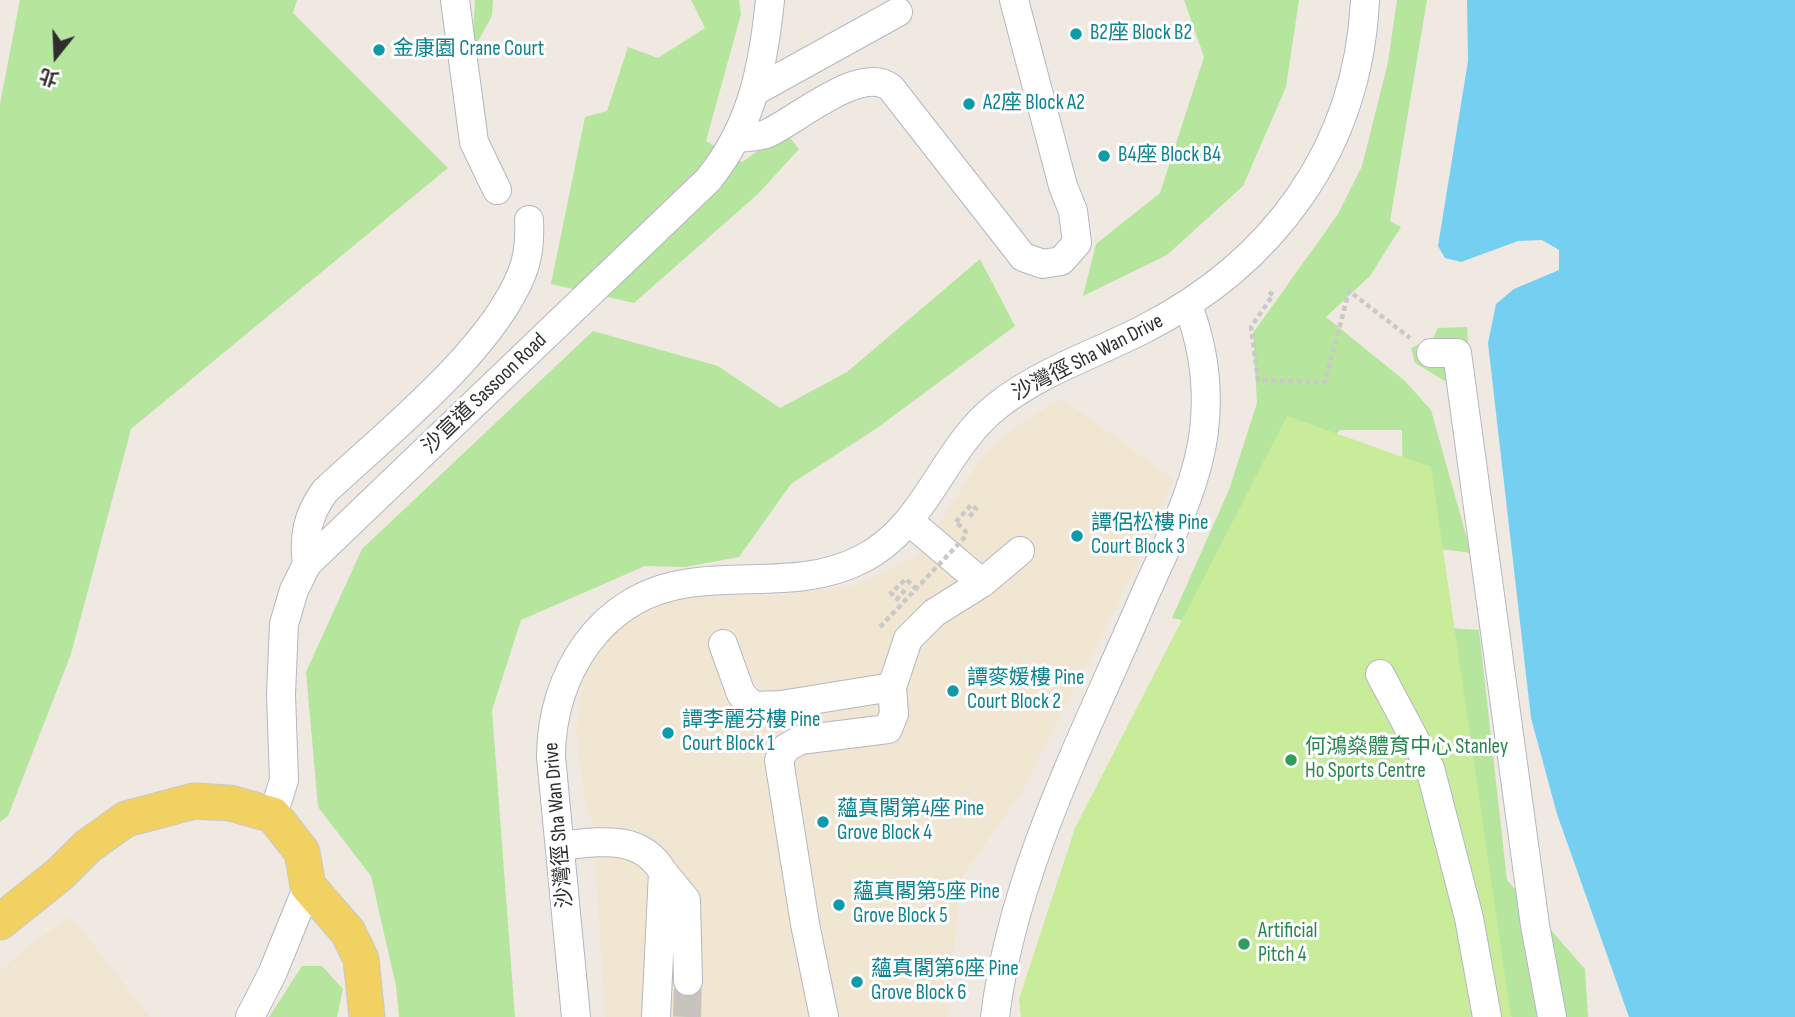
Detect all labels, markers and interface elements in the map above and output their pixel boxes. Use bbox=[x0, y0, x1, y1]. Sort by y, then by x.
north arrow bbox=[21, 21, 91, 91]
place label: B2座 Block B2 bbox=[1090, 21, 1192, 47]
marker: B2座 Block B2 bbox=[1068, 26, 1084, 42]
place label: 金康園 Crane Court bbox=[393, 37, 544, 63]
marker: 金康園 Crane Court bbox=[371, 42, 387, 58]
text: 北 bbox=[37, 63, 62, 90]
place label: A2座 Block A2 bbox=[983, 91, 1085, 117]
marker: A2座 Block A2 bbox=[961, 96, 977, 112]
place label: B4座 Block B4 bbox=[1118, 143, 1221, 169]
marker: B4座 Block B4 bbox=[1096, 148, 1112, 164]
street label: 沙灣徑 Sha Wan Drive bbox=[1008, 309, 1168, 407]
street label: 沙宣道 Sassoon Road bbox=[418, 328, 552, 460]
place label: 譚侶松樓 Pine Court Block 3 bbox=[1091, 511, 1209, 561]
marker: 譚侶松樓 Pine Court Block 3 bbox=[1069, 528, 1085, 544]
place label: 譚麥媛樓 Pine Court Block 2 bbox=[967, 666, 1085, 716]
marker: 譚麥媛樓 Pine Court Block 2 bbox=[945, 683, 961, 699]
place label: 譚李麗芬樓 Pine Court Block 1 bbox=[682, 708, 821, 758]
marker: 譚李麗芬樓 Pine Court Block 1 bbox=[660, 725, 676, 741]
place label: 何鴻燊體育中心 Stanley Ho Sports Centre bbox=[1305, 735, 1508, 785]
street label: 沙灣徑 Sha Wan Drive bbox=[539, 741, 579, 909]
marker: 何鴻燊體育中心 Stanley Ho Sports Centre bbox=[1283, 752, 1299, 768]
place label: 蘊真閣第4座 Pine Grove Block 4 bbox=[837, 797, 984, 847]
marker: 蘊真閣第4座 Pine Grove Block 4 bbox=[815, 814, 831, 830]
place label: 蘊真閣第5座 Pine Grove Block 5 bbox=[853, 880, 1000, 930]
marker: 蘊真閣第5座 Pine Grove Block 5 bbox=[831, 897, 847, 913]
place label: Artificial Pitch 4 bbox=[1258, 919, 1317, 969]
marker: Artificial Pitch 4 bbox=[1236, 936, 1252, 952]
place label: 蘊真閣第6座 Pine Grove Block 6 bbox=[871, 957, 1019, 1007]
marker: 蘊真閣第6座 Pine Grove Block 6 bbox=[849, 974, 865, 990]

